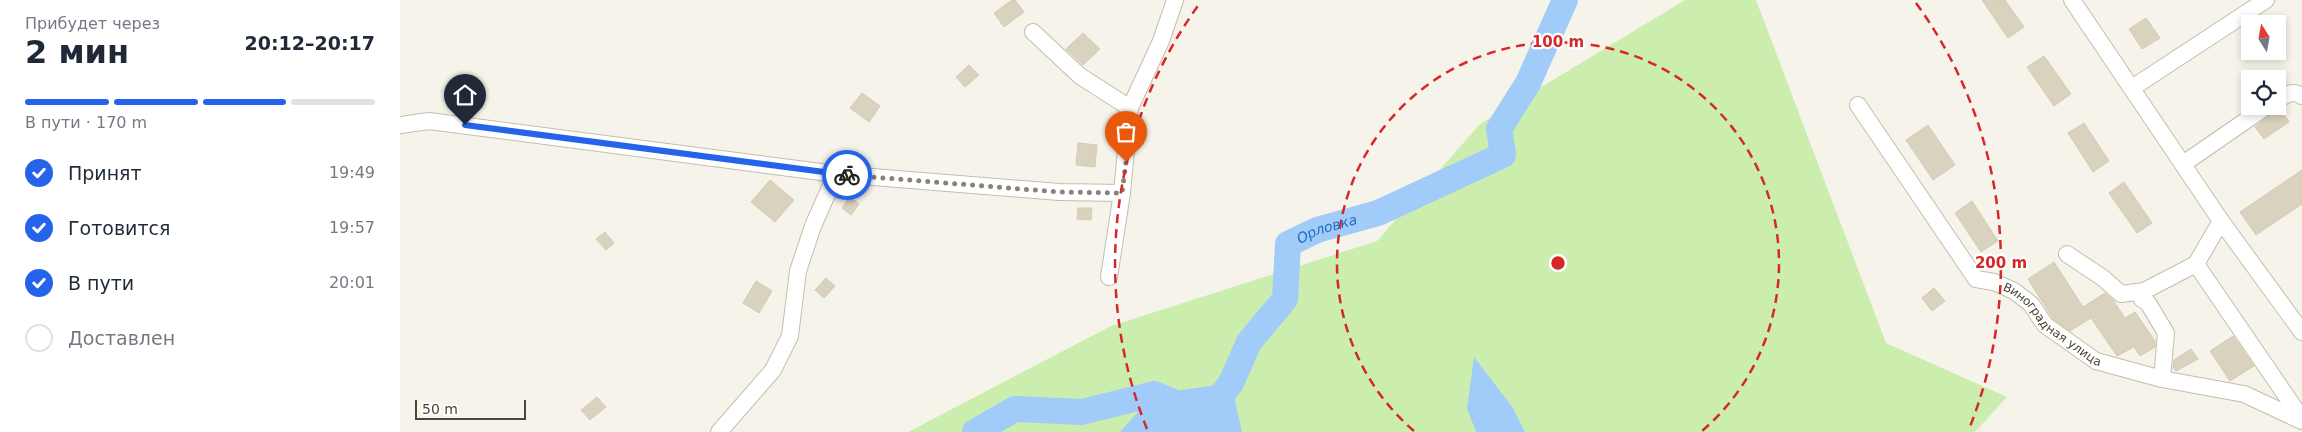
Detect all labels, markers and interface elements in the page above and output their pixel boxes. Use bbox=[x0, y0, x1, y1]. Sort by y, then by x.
text: Прибудет через bbox=[25, 14, 160, 33]
north arrow bbox=[2241, 15, 2286, 60]
map controls bbox=[2241, 15, 2286, 115]
text: 20:12–20:17 bbox=[245, 32, 375, 54]
text: 2 мин bbox=[25, 33, 129, 71]
text: 100 m bbox=[1532, 33, 1584, 51]
button: locate bbox=[2241, 70, 2286, 115]
pin bbox=[444, 74, 486, 125]
icon: home bbox=[451, 81, 479, 109]
pin bbox=[1105, 111, 1147, 162]
text: В пути · 170 m bbox=[25, 113, 147, 132]
icon: bag bbox=[1112, 118, 1140, 146]
courier bbox=[822, 150, 872, 200]
icon: check bbox=[25, 159, 53, 187]
icon: bike bbox=[833, 161, 861, 189]
text: Принят bbox=[68, 162, 142, 184]
text: 19:49 bbox=[329, 163, 375, 182]
water label: Орловка bbox=[1294, 211, 1359, 247]
icon: check bbox=[25, 214, 53, 242]
text: Готовится bbox=[68, 217, 170, 239]
text: 19:57 bbox=[329, 218, 375, 237]
centre of rings bbox=[1549, 254, 1567, 272]
text: 200 m bbox=[1975, 254, 2027, 272]
icon: check bbox=[25, 269, 53, 297]
text: В пути bbox=[68, 272, 134, 294]
text: 20:01 bbox=[329, 273, 375, 292]
street label: Виноградная улица bbox=[2001, 280, 2103, 369]
text: Доставлен bbox=[68, 327, 175, 349]
scale bar bbox=[415, 397, 526, 420]
text: 50 m bbox=[422, 401, 458, 417]

